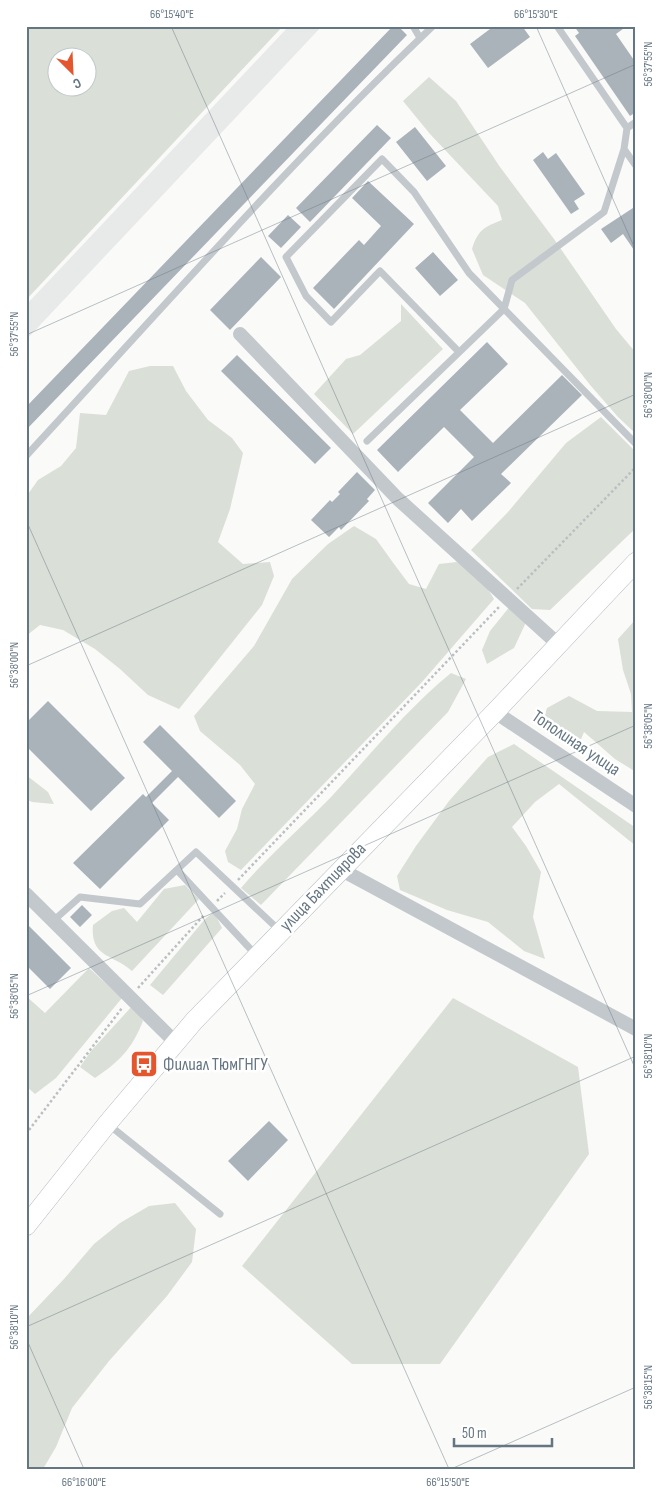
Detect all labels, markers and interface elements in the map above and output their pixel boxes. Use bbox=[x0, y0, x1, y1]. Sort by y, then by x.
text: 66°15'40"E bbox=[150, 7, 194, 22]
text: 66°15'30"E bbox=[514, 7, 558, 22]
text: 56°37'55"N bbox=[641, 42, 656, 86]
north arrow bbox=[48, 48, 98, 98]
text: С bbox=[70, 74, 84, 93]
text: 56°37'55"N bbox=[7, 312, 22, 356]
text: 56°38'00"N bbox=[641, 372, 656, 418]
text: 56°38'00"N bbox=[7, 642, 22, 688]
text: 56°38'05"N bbox=[641, 703, 656, 749]
street label: Тополиная улица bbox=[528, 706, 624, 780]
street label: улица Бахтиярова bbox=[276, 838, 371, 936]
text: 56°38'05"N bbox=[7, 973, 22, 1019]
text: 56°38'10"N bbox=[641, 1034, 656, 1078]
bus stop icon: Филиал ТюмГНГУ bbox=[129, 1049, 159, 1079]
place label: Филиал ТюмГНГУ bbox=[163, 1054, 268, 1075]
text: 56°38'10"N bbox=[7, 1305, 22, 1349]
text: 56°38'15"N bbox=[641, 1365, 656, 1409]
scale bar bbox=[454, 1415, 552, 1447]
text: 50 m bbox=[462, 1424, 487, 1443]
text: 66°16'00"E bbox=[62, 1475, 106, 1490]
text: 66°15'50"E bbox=[426, 1475, 470, 1490]

